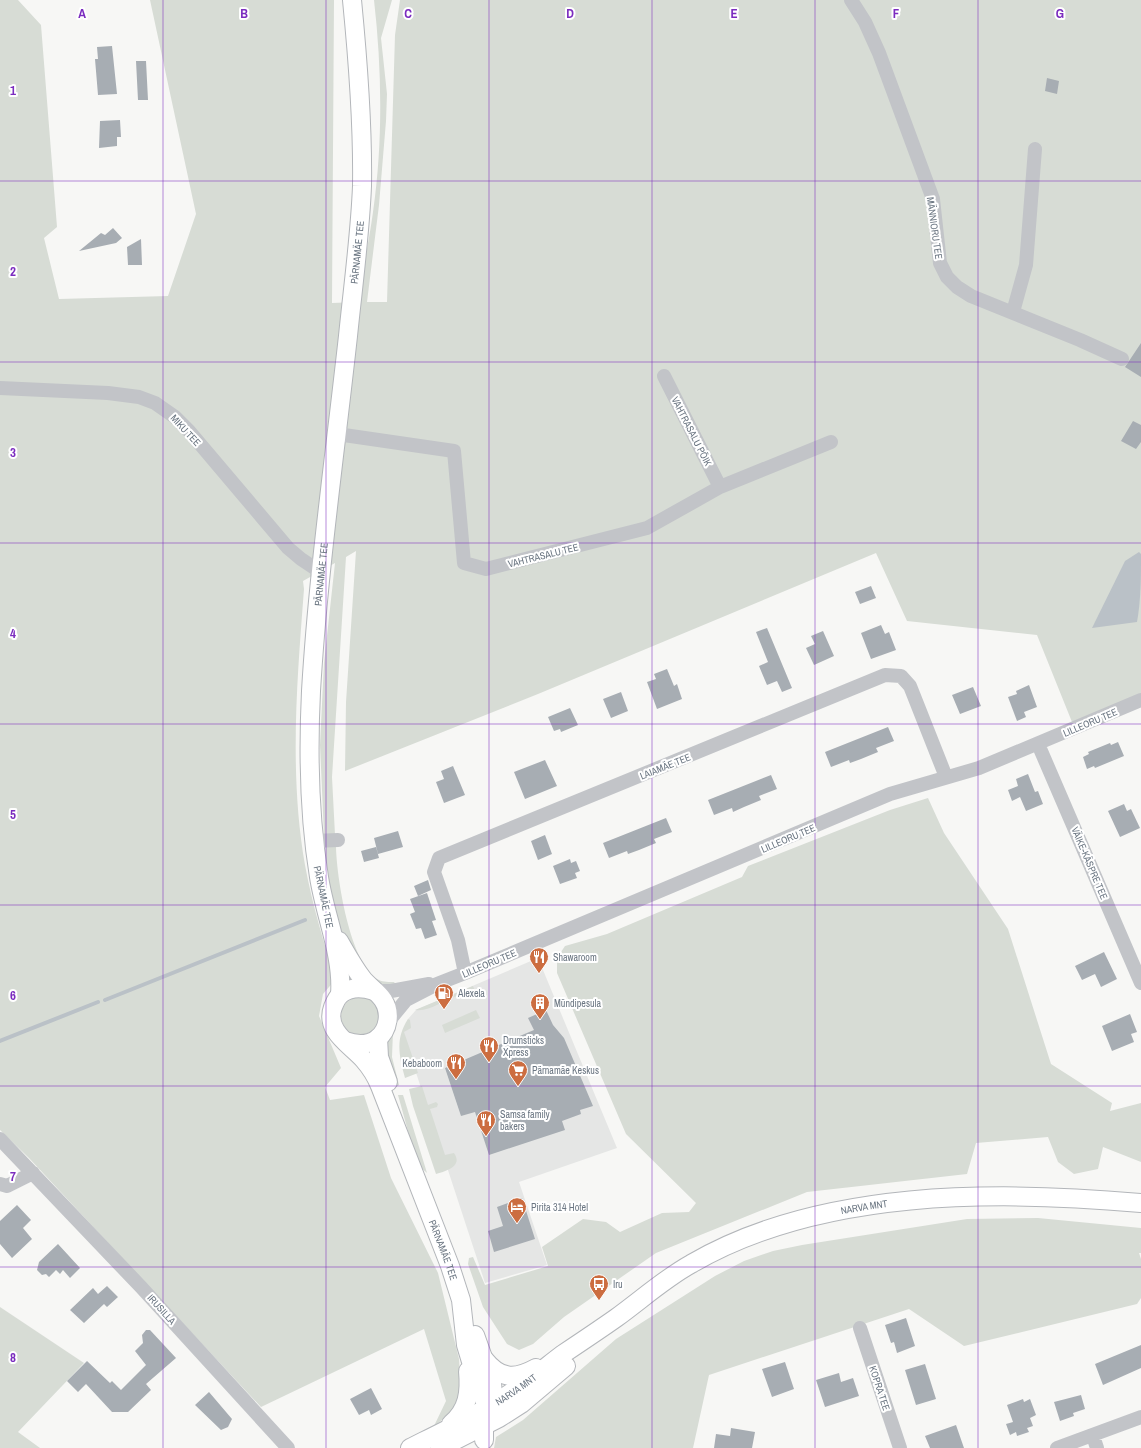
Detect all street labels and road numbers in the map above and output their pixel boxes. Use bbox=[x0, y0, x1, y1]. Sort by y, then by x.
street label: MÄNNIORU TEE bbox=[924, 196, 945, 260]
street label: PÄRNAMÄE TEE bbox=[348, 220, 367, 285]
street label: VAHTRASALU PÕIK bbox=[669, 394, 715, 468]
street label: MIKU TEE bbox=[168, 412, 204, 449]
street label: VAHTRASALU TEE bbox=[507, 540, 580, 571]
street label: PÄRNAMÄE TEE bbox=[312, 542, 331, 607]
street label: LILLEORU TEE bbox=[1061, 705, 1119, 740]
street label: LAIAMÄE TEE bbox=[638, 750, 692, 783]
street label: LILLEORU TEE bbox=[759, 821, 817, 856]
street label: VÄIKE-KÄSPRE TEE bbox=[1068, 825, 1111, 901]
street label: PÄRNAMÄE TEE bbox=[311, 865, 336, 930]
street label: LILLEORU TEE bbox=[460, 946, 518, 981]
street label: NARVA MNT bbox=[840, 1197, 888, 1217]
street label: PÄRNAMÄE TEE bbox=[426, 1218, 460, 1282]
street label: IRUSILLA bbox=[145, 1291, 179, 1328]
street label: KOPRA TEE bbox=[866, 1364, 893, 1412]
street label: NARVA MNT bbox=[493, 1371, 539, 1408]

